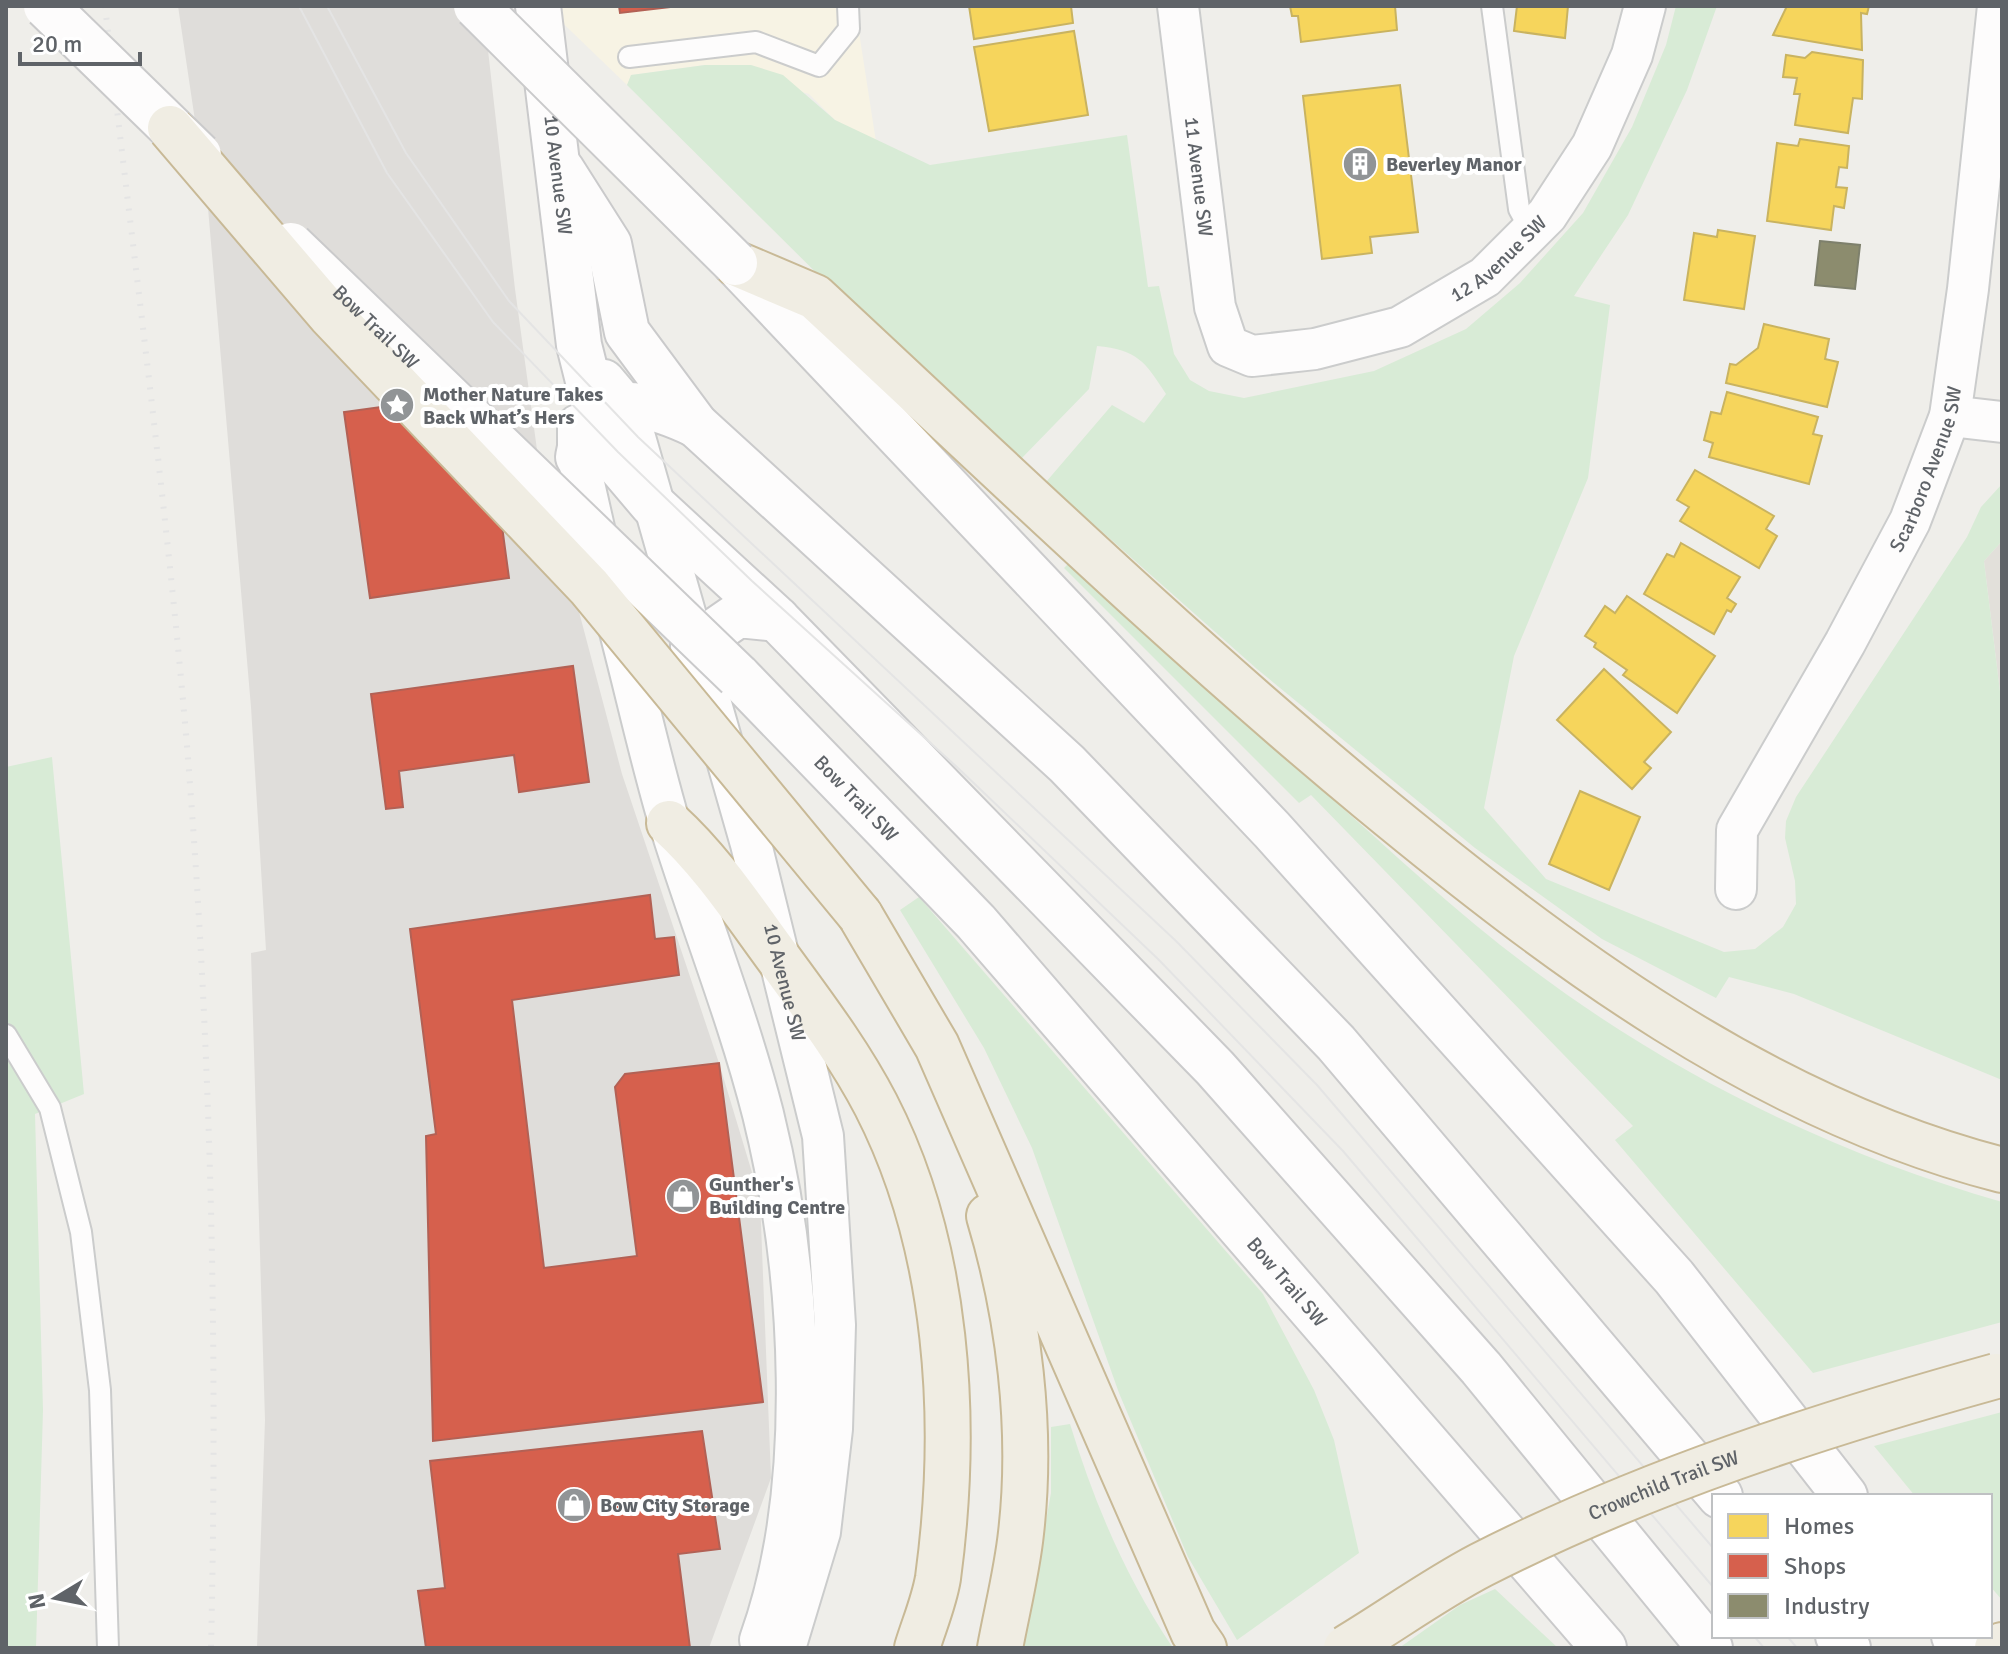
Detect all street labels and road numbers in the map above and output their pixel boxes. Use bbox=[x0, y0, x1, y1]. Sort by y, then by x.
street label: 10 Avenue SW bbox=[538, 113, 578, 236]
street label: 11 Avenue SW bbox=[1179, 115, 1218, 238]
street label: 12 Avenue SW bbox=[1446, 210, 1552, 308]
street label: Bow Trail SW bbox=[327, 280, 424, 375]
street label: Scarboro Avenue SW bbox=[1884, 384, 1967, 556]
street label: Bow Trail SW bbox=[808, 750, 903, 847]
street label: 10 Avenue SW bbox=[758, 921, 811, 1044]
street label: Bow Trail SW bbox=[1241, 1232, 1333, 1332]
street label: Crowchild Trail SW bbox=[1585, 1445, 1742, 1526]

